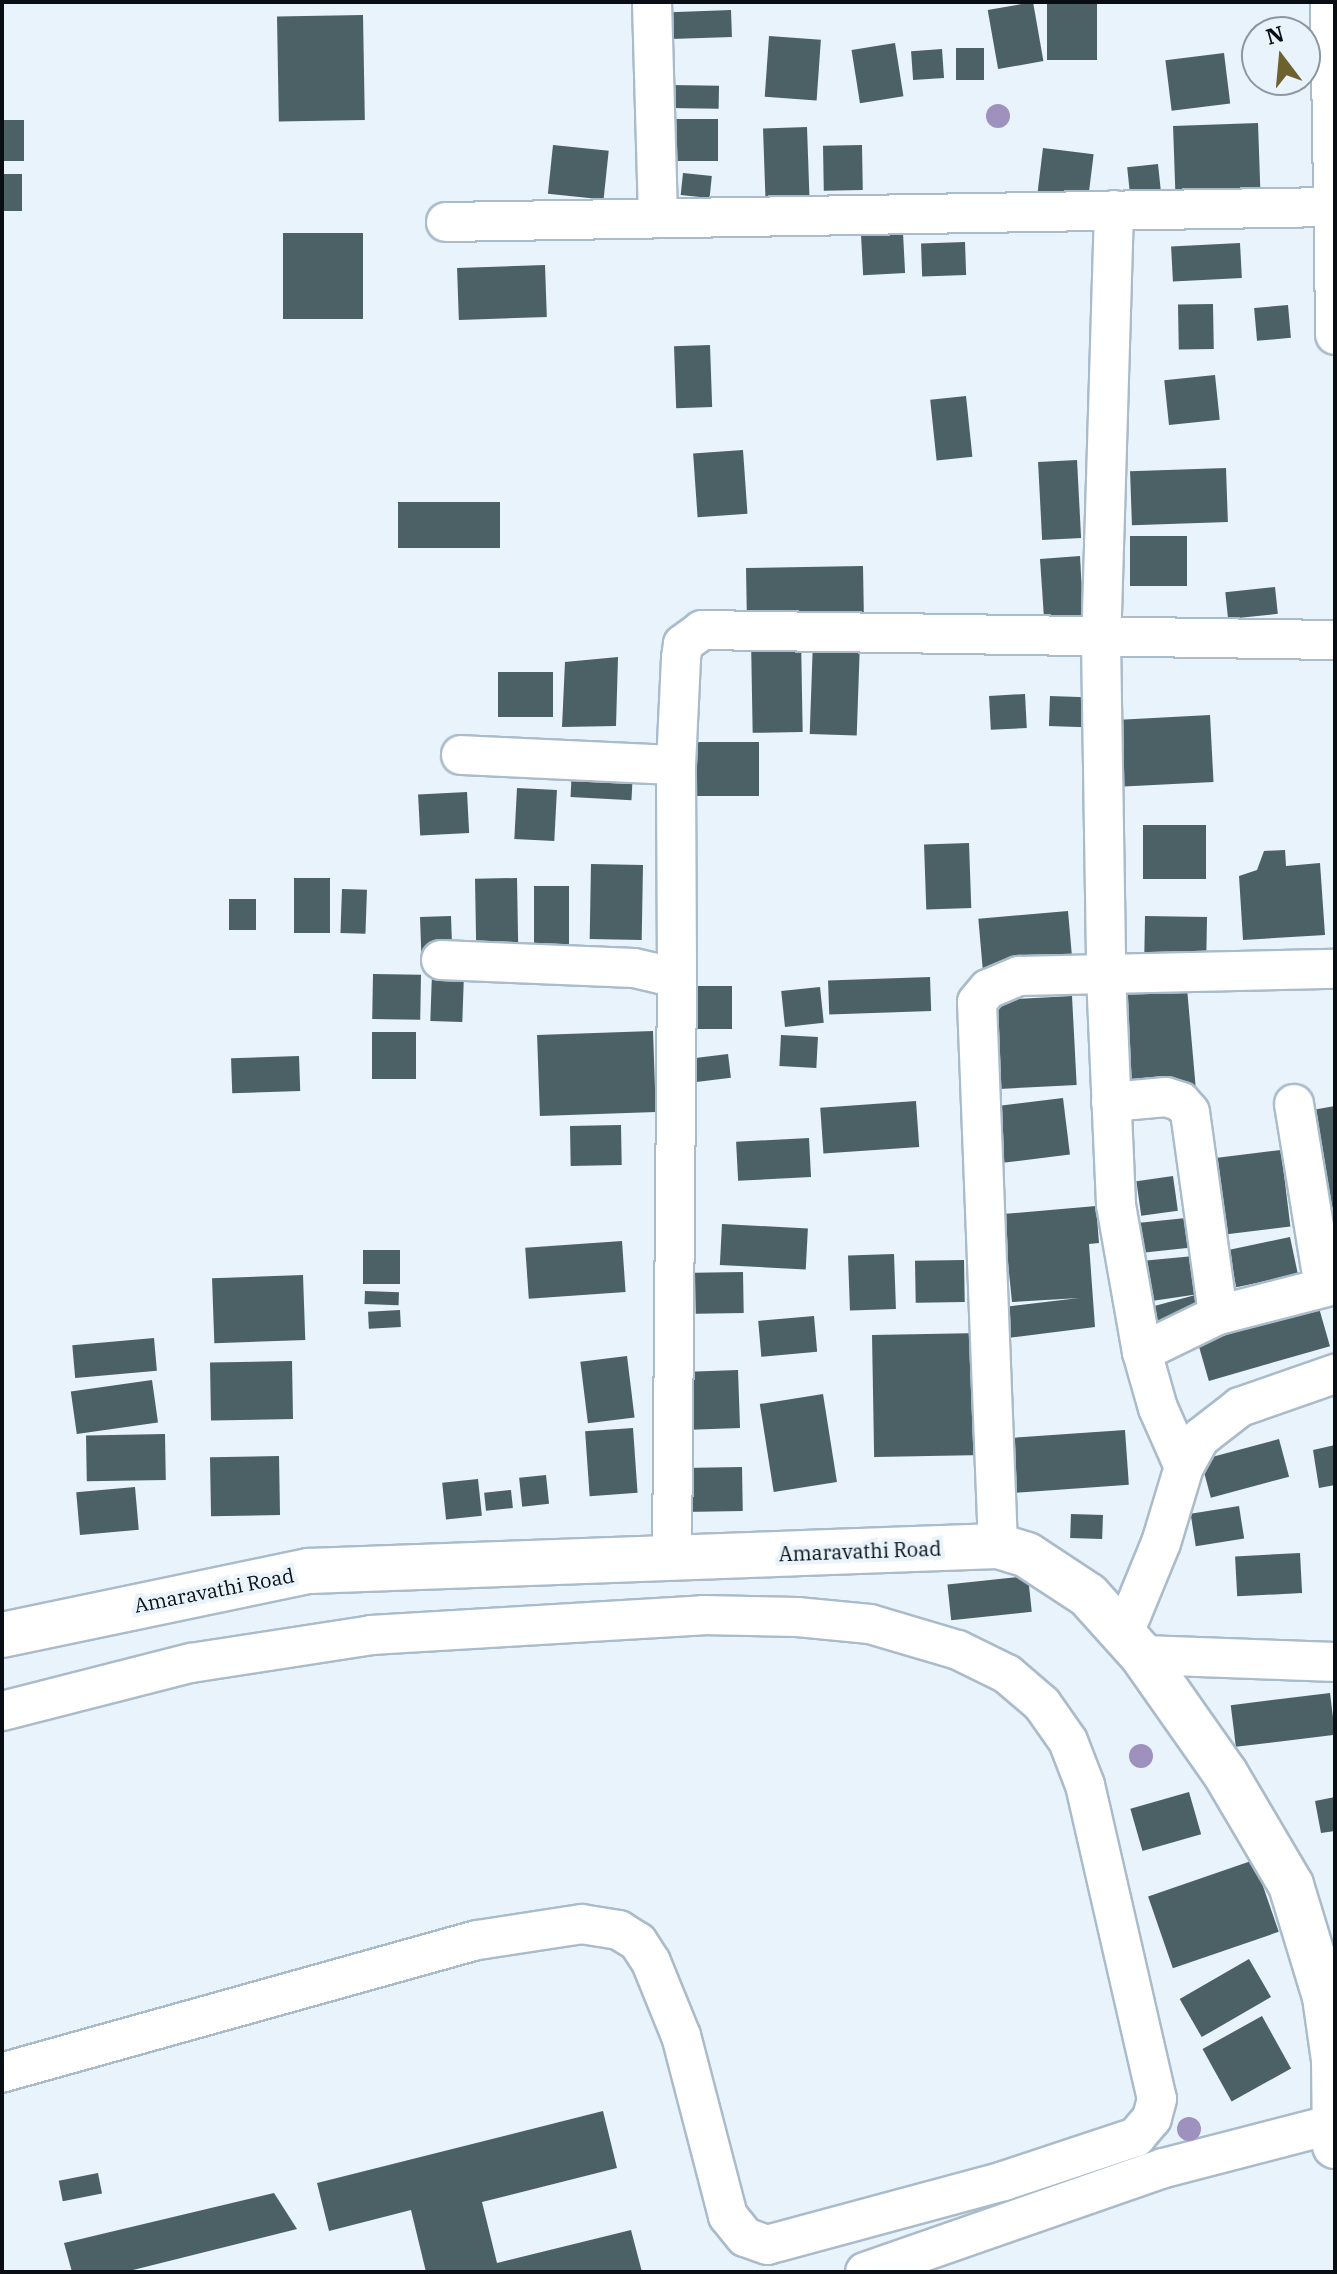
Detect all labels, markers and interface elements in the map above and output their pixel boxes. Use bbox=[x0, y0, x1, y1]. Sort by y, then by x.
north arrow bbox=[1241, 16, 1321, 96]
text: N bbox=[1262, 18, 1287, 51]
street label: Amaravathi Road bbox=[778, 1536, 942, 1566]
street label: Amaravathi Road bbox=[132, 1563, 296, 1617]

